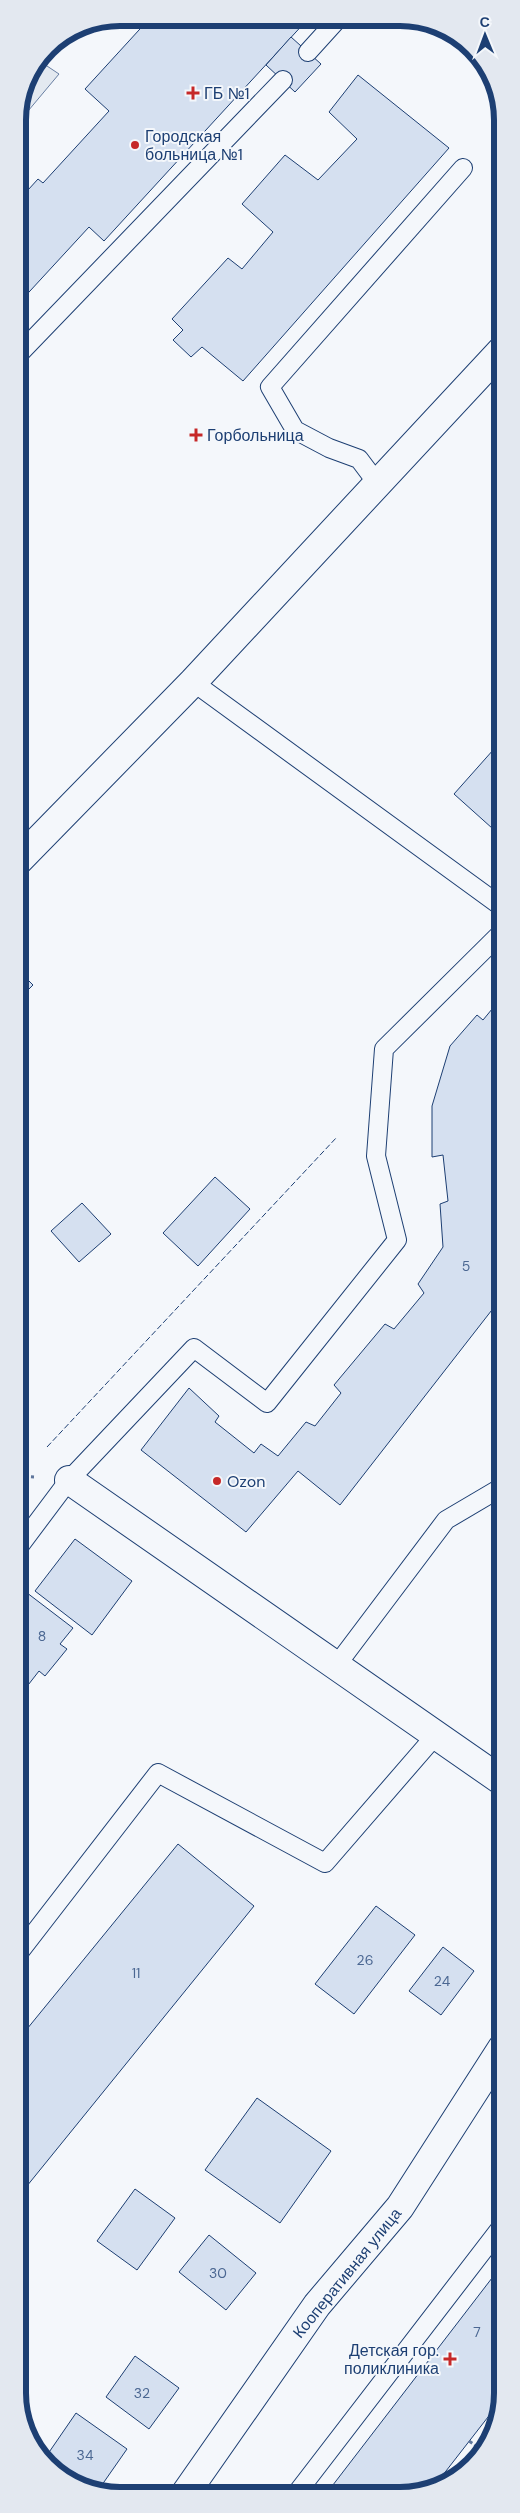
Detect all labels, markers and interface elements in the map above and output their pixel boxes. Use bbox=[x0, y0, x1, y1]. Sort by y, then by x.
north arrow bbox=[460, 10, 510, 60]
text: С bbox=[480, 13, 490, 31]
place label: ГБ №1 bbox=[204, 83, 250, 104]
marker: ГБ №1 bbox=[186, 86, 200, 100]
place label: Городская больница №1 bbox=[145, 126, 243, 165]
marker: Городская больница №1 bbox=[129, 139, 141, 151]
place label: Горбольница bbox=[207, 425, 304, 446]
marker: Горбольница bbox=[189, 428, 203, 442]
house number: 5 bbox=[462, 1257, 470, 1275]
place label: Ozon bbox=[227, 1471, 265, 1492]
marker: Ozon bbox=[211, 1475, 223, 1487]
house number: 8 bbox=[38, 1627, 46, 1645]
house number: 26 bbox=[357, 1951, 373, 1969]
house number: 11 bbox=[132, 1964, 140, 1982]
house number: 24 bbox=[434, 1972, 451, 1990]
street label: Кооперативная улица bbox=[288, 2204, 406, 2342]
house number: 30 bbox=[209, 2264, 227, 2282]
house number: 7 bbox=[473, 2323, 481, 2341]
place label: Детская гор. поликлиника bbox=[344, 2340, 439, 2379]
marker: Детская гор. поликлиника bbox=[443, 2352, 457, 2366]
house number: 32 bbox=[134, 2384, 150, 2402]
house number: 34 bbox=[77, 2446, 94, 2464]

